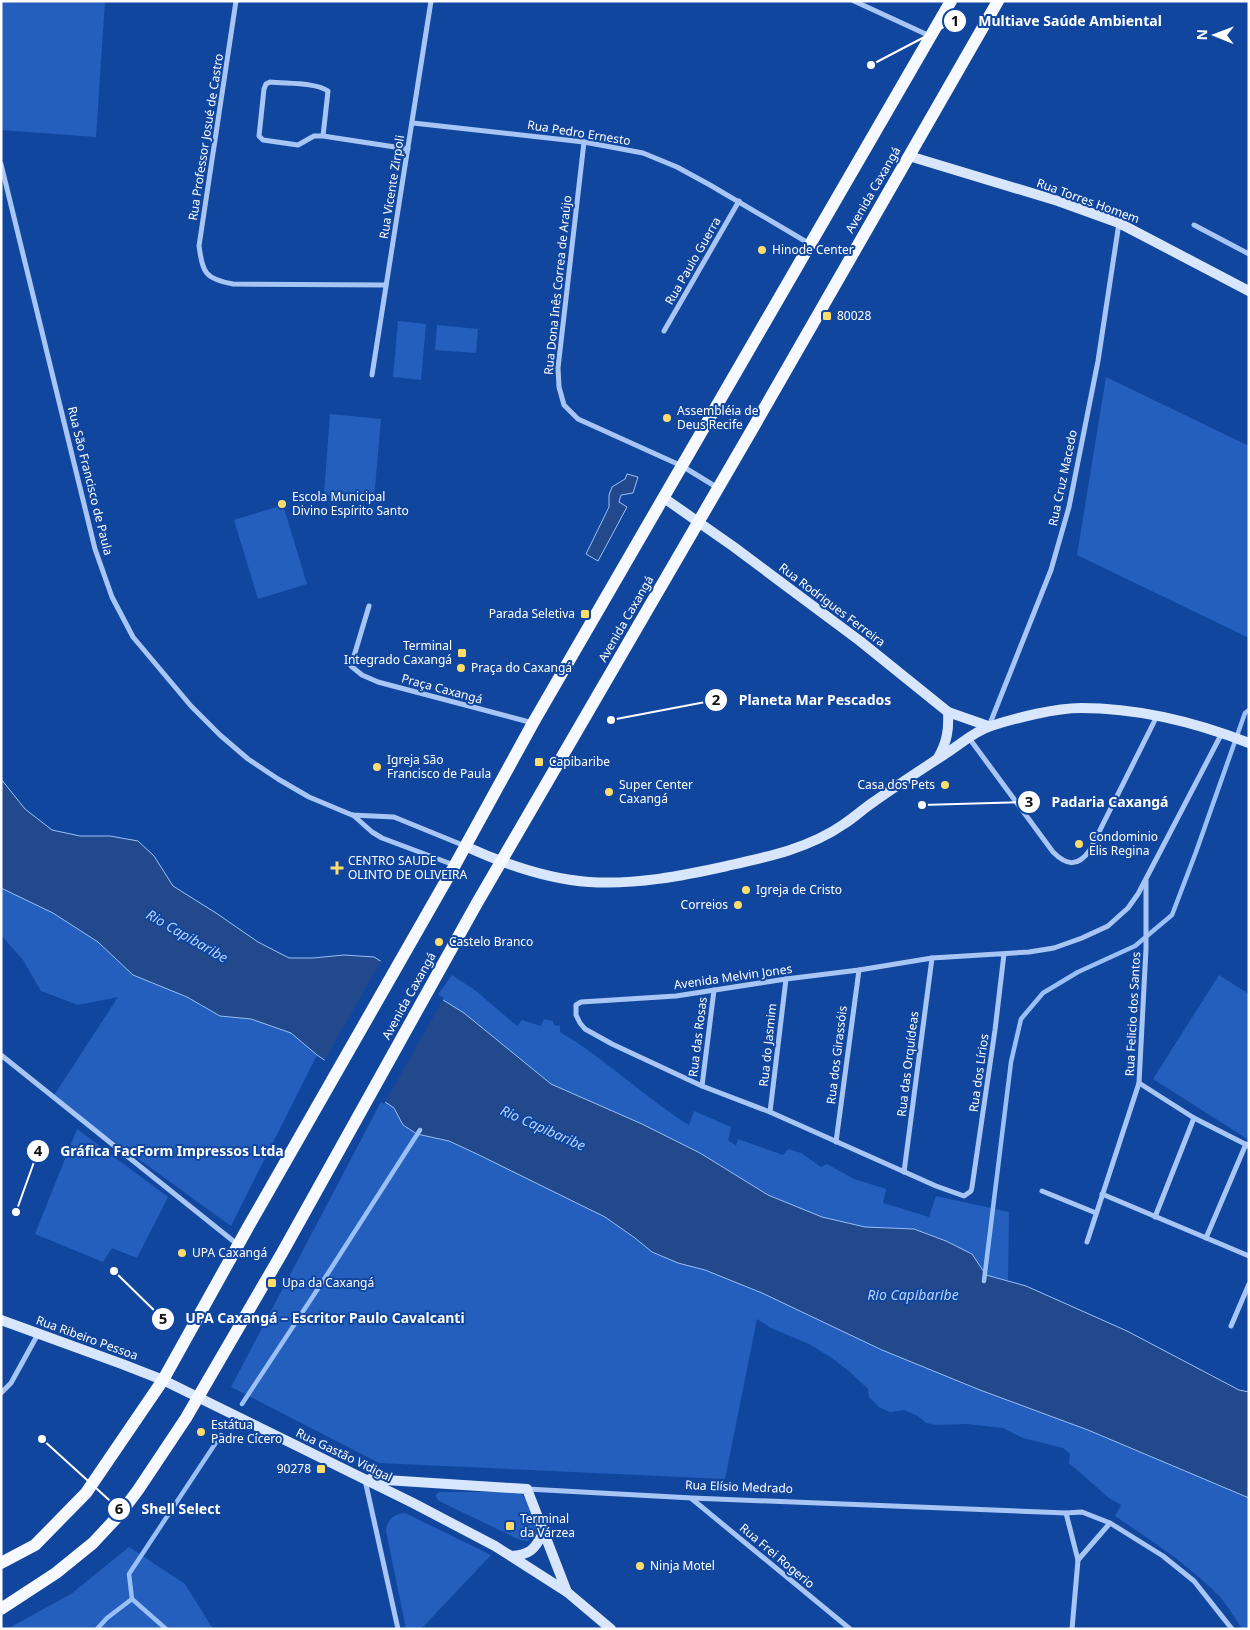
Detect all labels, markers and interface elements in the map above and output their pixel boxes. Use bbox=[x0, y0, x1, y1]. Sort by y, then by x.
callout: Multiave Saúde Ambiental bbox=[943, 6, 1171, 35]
text: 1 bbox=[951, 10, 959, 30]
north arrow bbox=[1190, 10, 1240, 60]
text: Multiave Saúde Ambiental bbox=[978, 11, 1162, 30]
text: N bbox=[1192, 29, 1211, 41]
street label: Rua Professor Josué de Castro bbox=[184, 52, 227, 222]
street label: Rua Pedro Ernesto bbox=[526, 116, 632, 149]
street label: Rua Vicente Zirpoli bbox=[375, 134, 408, 240]
street label: Avenida Caxangá bbox=[841, 143, 904, 236]
street label: Rua Torres Homem bbox=[1034, 174, 1142, 227]
street label: Rua Dona Inês Correa de Araújo bbox=[540, 194, 575, 376]
street label: Rua Paulo Guerra bbox=[660, 214, 725, 308]
place label: Hinode Center bbox=[772, 241, 854, 258]
marker: Hinode Center bbox=[756, 244, 768, 256]
place label: 80028 bbox=[837, 307, 871, 324]
marker: 80028 bbox=[821, 310, 833, 322]
place label: Assembléia de Deus Recife bbox=[677, 402, 759, 433]
street label: Rua São Francisco de Paula bbox=[64, 405, 117, 557]
marker: Assembléia de Deus Recife bbox=[661, 412, 673, 424]
street label: Rua Cruz Macedo bbox=[1044, 428, 1081, 528]
place label: Escola Municipal Divino Espírito Santo bbox=[292, 488, 409, 519]
marker: Escola Municipal Divino Espírito Santo bbox=[276, 498, 288, 510]
street label: Rua Rodrigues Ferreira bbox=[776, 559, 889, 650]
street label: Avenida Caxangá bbox=[594, 572, 657, 665]
place label: Parada Seletiva bbox=[489, 605, 575, 622]
marker: Parada Seletiva bbox=[579, 608, 591, 620]
place label: Terminal Integrado Caxangá bbox=[344, 637, 452, 668]
marker: Terminal Integrado Caxangá bbox=[456, 647, 468, 659]
place label: Praça do Caxangá bbox=[471, 659, 572, 676]
marker: Praça do Caxangá bbox=[455, 662, 467, 674]
street label: Praça Caxangá bbox=[400, 670, 485, 708]
callout: Planeta Mar Pescados bbox=[703, 685, 901, 714]
text: 2 bbox=[712, 689, 721, 709]
text: Planeta Mar Pescados bbox=[739, 690, 891, 709]
place label: Igreja São Francisco de Paula bbox=[387, 751, 491, 782]
place label: Capibaribe bbox=[549, 753, 610, 770]
marker: Capibaribe bbox=[533, 756, 545, 768]
marker: Igreja São Francisco de Paula bbox=[371, 761, 383, 773]
place label: Super Center Caxangá bbox=[619, 776, 693, 807]
place label: Casa dos Pets bbox=[857, 776, 935, 793]
marker: Casa dos Pets bbox=[939, 779, 951, 791]
marker: Super Center Caxangá bbox=[603, 786, 615, 798]
callout: Padaria Caxangá bbox=[1017, 787, 1179, 816]
text: 3 bbox=[1025, 791, 1033, 811]
text: Padaria Caxangá bbox=[1052, 792, 1168, 811]
place label: Condominio Elis Regina bbox=[1089, 828, 1158, 859]
marker: Condominio Elis Regina bbox=[1073, 838, 1085, 850]
place label: CENTRO SAUDE OLINTO DE OLIVEIRA bbox=[348, 852, 467, 883]
marker: CENTRO SAUDE OLINTO DE OLIVEIRA bbox=[330, 861, 344, 875]
place label: Igreja de Cristo bbox=[756, 881, 842, 898]
marker: Igreja de Cristo bbox=[740, 884, 752, 896]
place label: Correios bbox=[681, 896, 728, 913]
marker: Correios bbox=[732, 899, 744, 911]
water label: Rio Capibaribe bbox=[143, 904, 232, 967]
place label: Castelo Branco bbox=[449, 933, 533, 950]
marker: Castelo Branco bbox=[433, 936, 445, 948]
street label: Avenida Caxangá bbox=[378, 949, 440, 1042]
street label: Rua Felicio dos Santos bbox=[1121, 951, 1144, 1077]
street label: Avenida Melvin Jones bbox=[673, 960, 793, 993]
street label: Rua das Rosas bbox=[684, 996, 711, 1078]
street label: Rua do Jasmim bbox=[755, 1002, 780, 1088]
street label: Rua dos Girassóis bbox=[822, 1004, 851, 1105]
street label: Rua das Orquídeas bbox=[893, 1010, 922, 1118]
street label: Rua dos Lírios bbox=[965, 1033, 992, 1113]
water label: Rio Capibaribe bbox=[498, 1100, 589, 1155]
callout: Gráfica FacForm Impressos Ltda bbox=[25, 1136, 294, 1165]
text: 4 bbox=[34, 1140, 43, 1160]
text: Gráfica FacForm Impressos Ltda bbox=[60, 1141, 284, 1160]
place label: UPA Caxangá bbox=[192, 1244, 267, 1261]
marker: UPA Caxangá bbox=[176, 1247, 188, 1259]
place label: Upa da Caxangá bbox=[282, 1274, 374, 1291]
marker: Upa da Caxangá bbox=[266, 1277, 278, 1289]
water label: Rio Capibaribe bbox=[867, 1285, 959, 1304]
callout: UPA Caxangá – Escritor Paulo Cavalcanti bbox=[151, 1304, 475, 1333]
text: 5 bbox=[159, 1308, 167, 1328]
text: UPA Caxangá – Escritor Paulo Cavalcanti bbox=[185, 1308, 465, 1327]
street label: Rua Ribeiro Pessoa bbox=[34, 1311, 140, 1364]
place label: Estátua Padre Cícero bbox=[211, 1416, 282, 1447]
street label: Rua Gastão Vidigal bbox=[293, 1424, 395, 1485]
marker: Estátua Padre Cícero bbox=[195, 1426, 207, 1438]
place label: 90278 bbox=[277, 1460, 311, 1477]
marker: 90278 bbox=[315, 1463, 327, 1475]
street label: Rua Elísio Medrado bbox=[685, 1476, 793, 1497]
callout: Shell Select bbox=[107, 1494, 231, 1523]
text: 6 bbox=[115, 1498, 124, 1518]
text: Shell Select bbox=[141, 1499, 221, 1518]
place label: Terminal da Várzea bbox=[520, 1510, 575, 1541]
street label: Rua Frei Rogerio bbox=[736, 1519, 818, 1592]
marker: Terminal da Várzea bbox=[504, 1520, 516, 1532]
place label: Ninja Motel bbox=[650, 1557, 715, 1574]
marker: Ninja Motel bbox=[634, 1560, 646, 1572]

